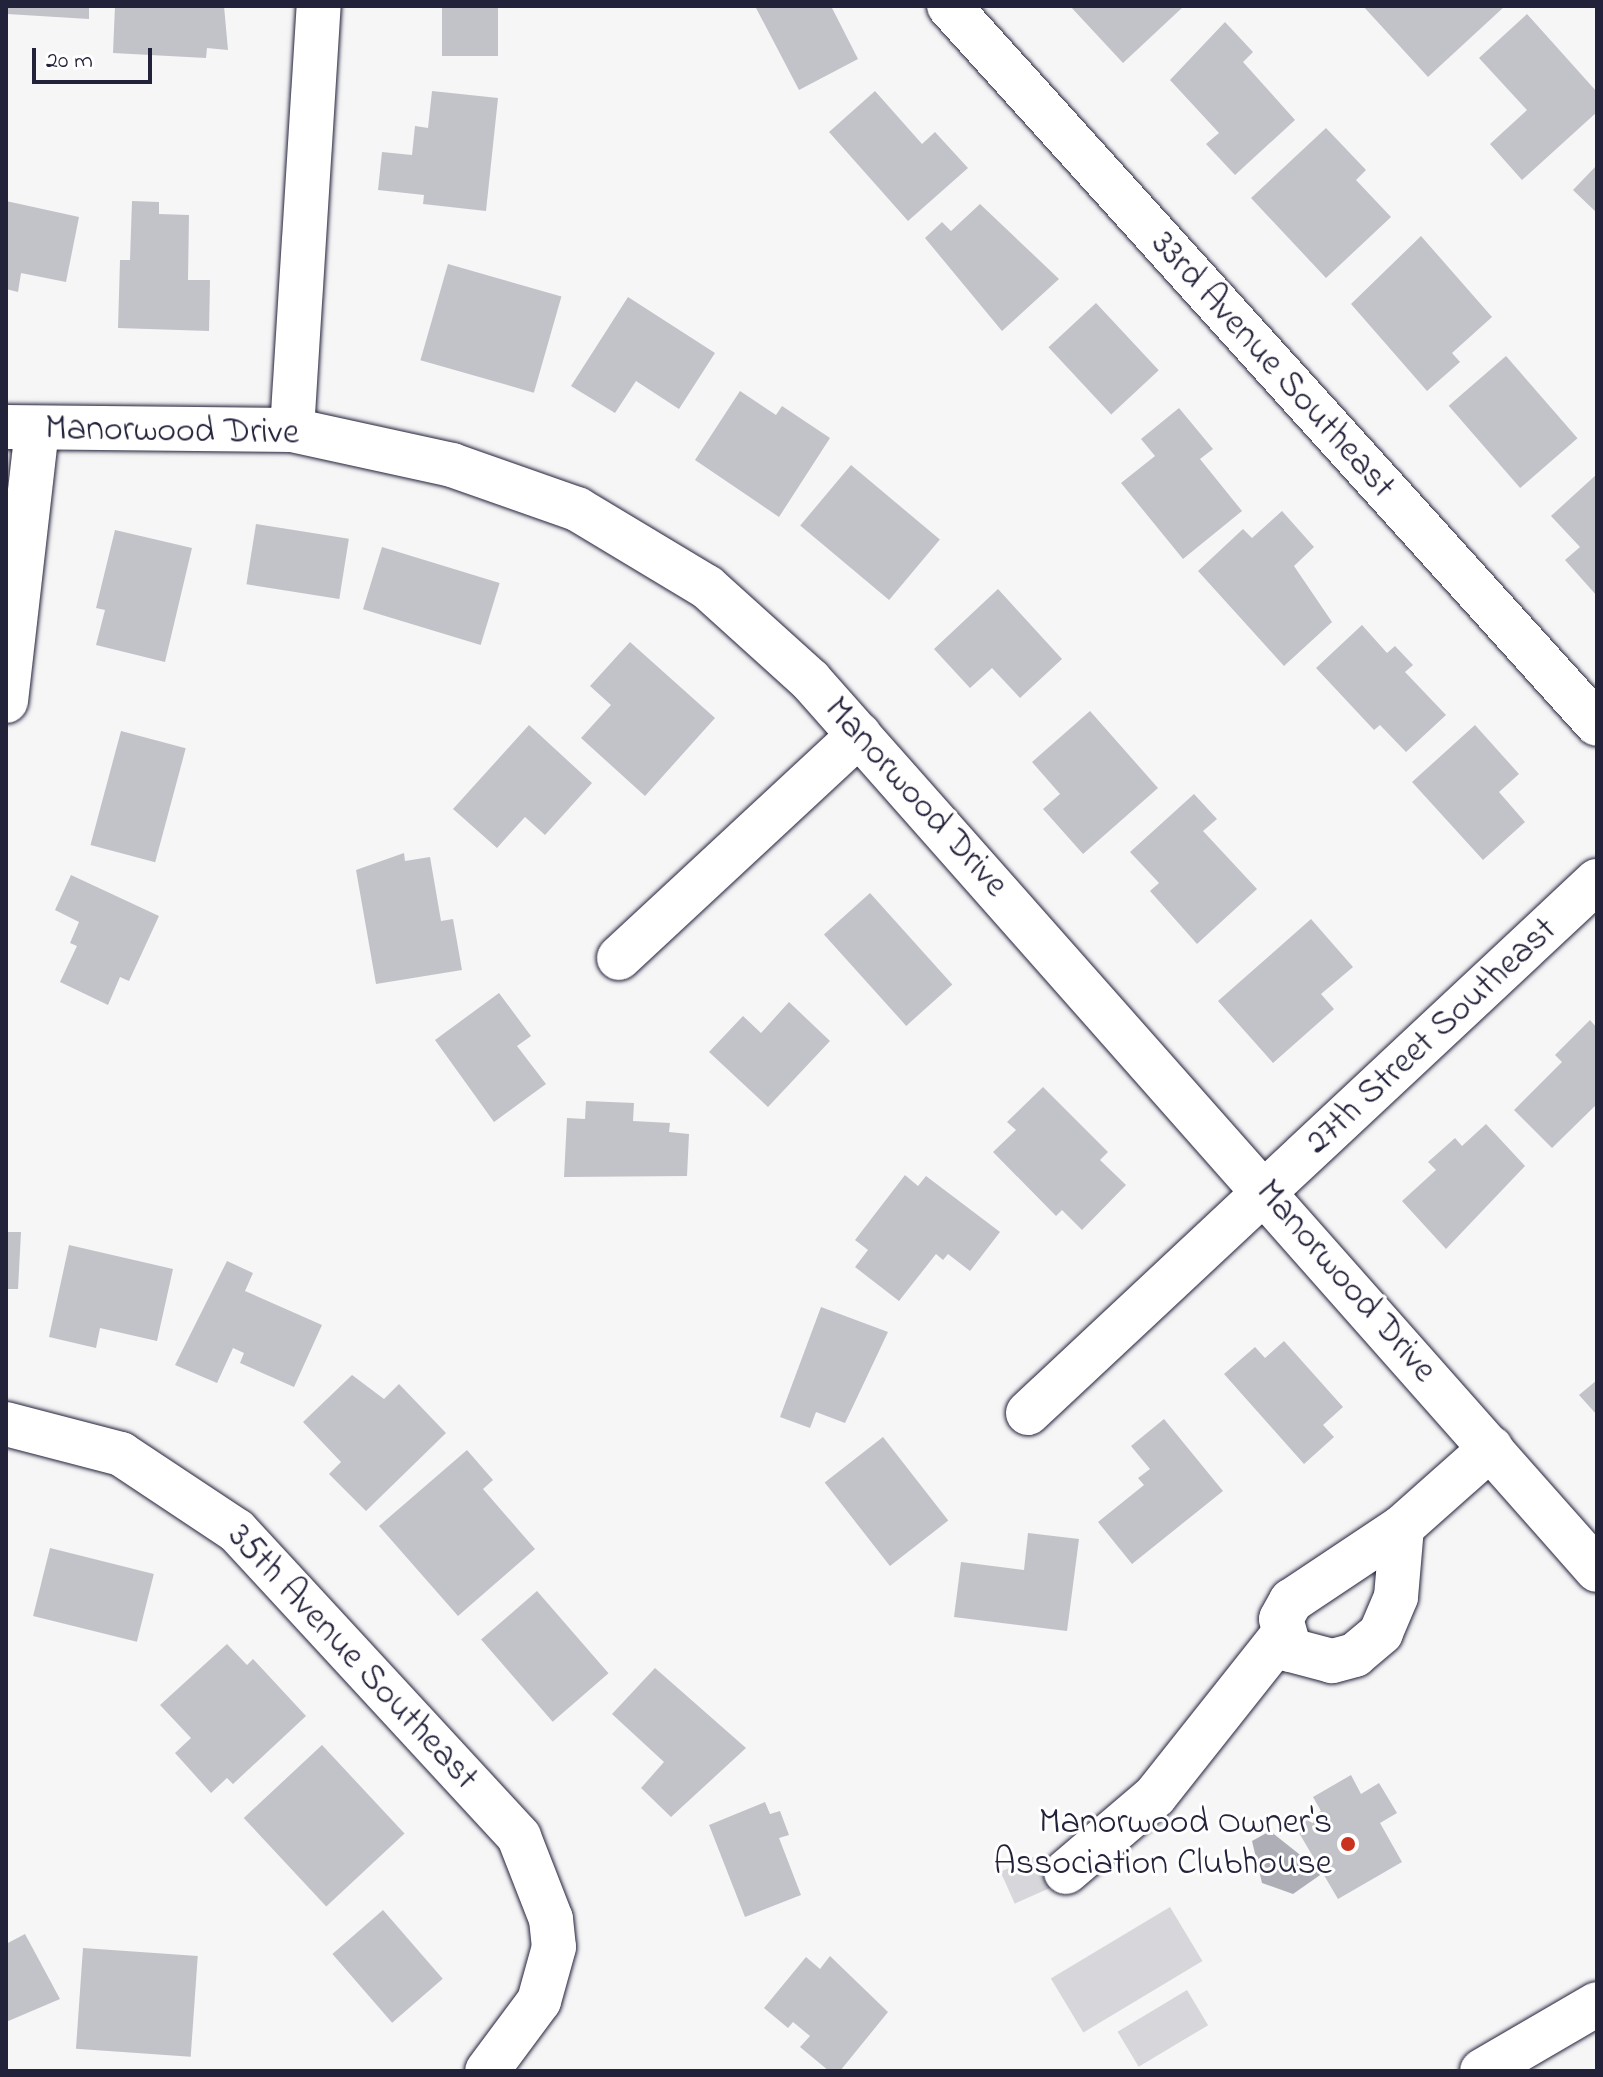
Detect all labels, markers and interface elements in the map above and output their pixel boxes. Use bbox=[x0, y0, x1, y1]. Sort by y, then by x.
scale bar bbox=[36, 32, 156, 82]
text: 20 m bbox=[46, 44, 93, 79]
street label: 33rd Avenue Southeast bbox=[1141, 224, 1403, 508]
street label: Manorwood Drive bbox=[45, 408, 299, 456]
street label: Manorwood Drive bbox=[814, 689, 1016, 907]
street label: 27th Street Southeast bbox=[1297, 909, 1567, 1165]
street label: Manorwood Drive bbox=[1245, 1172, 1445, 1392]
street label: 35th Avenue Southeast bbox=[218, 1516, 486, 1800]
place label: Manorwood Owner's Association Clubhouse bbox=[994, 1801, 1332, 1886]
marker: Manorwood Owner's Association Clubhouse bbox=[1339, 1835, 1357, 1853]

